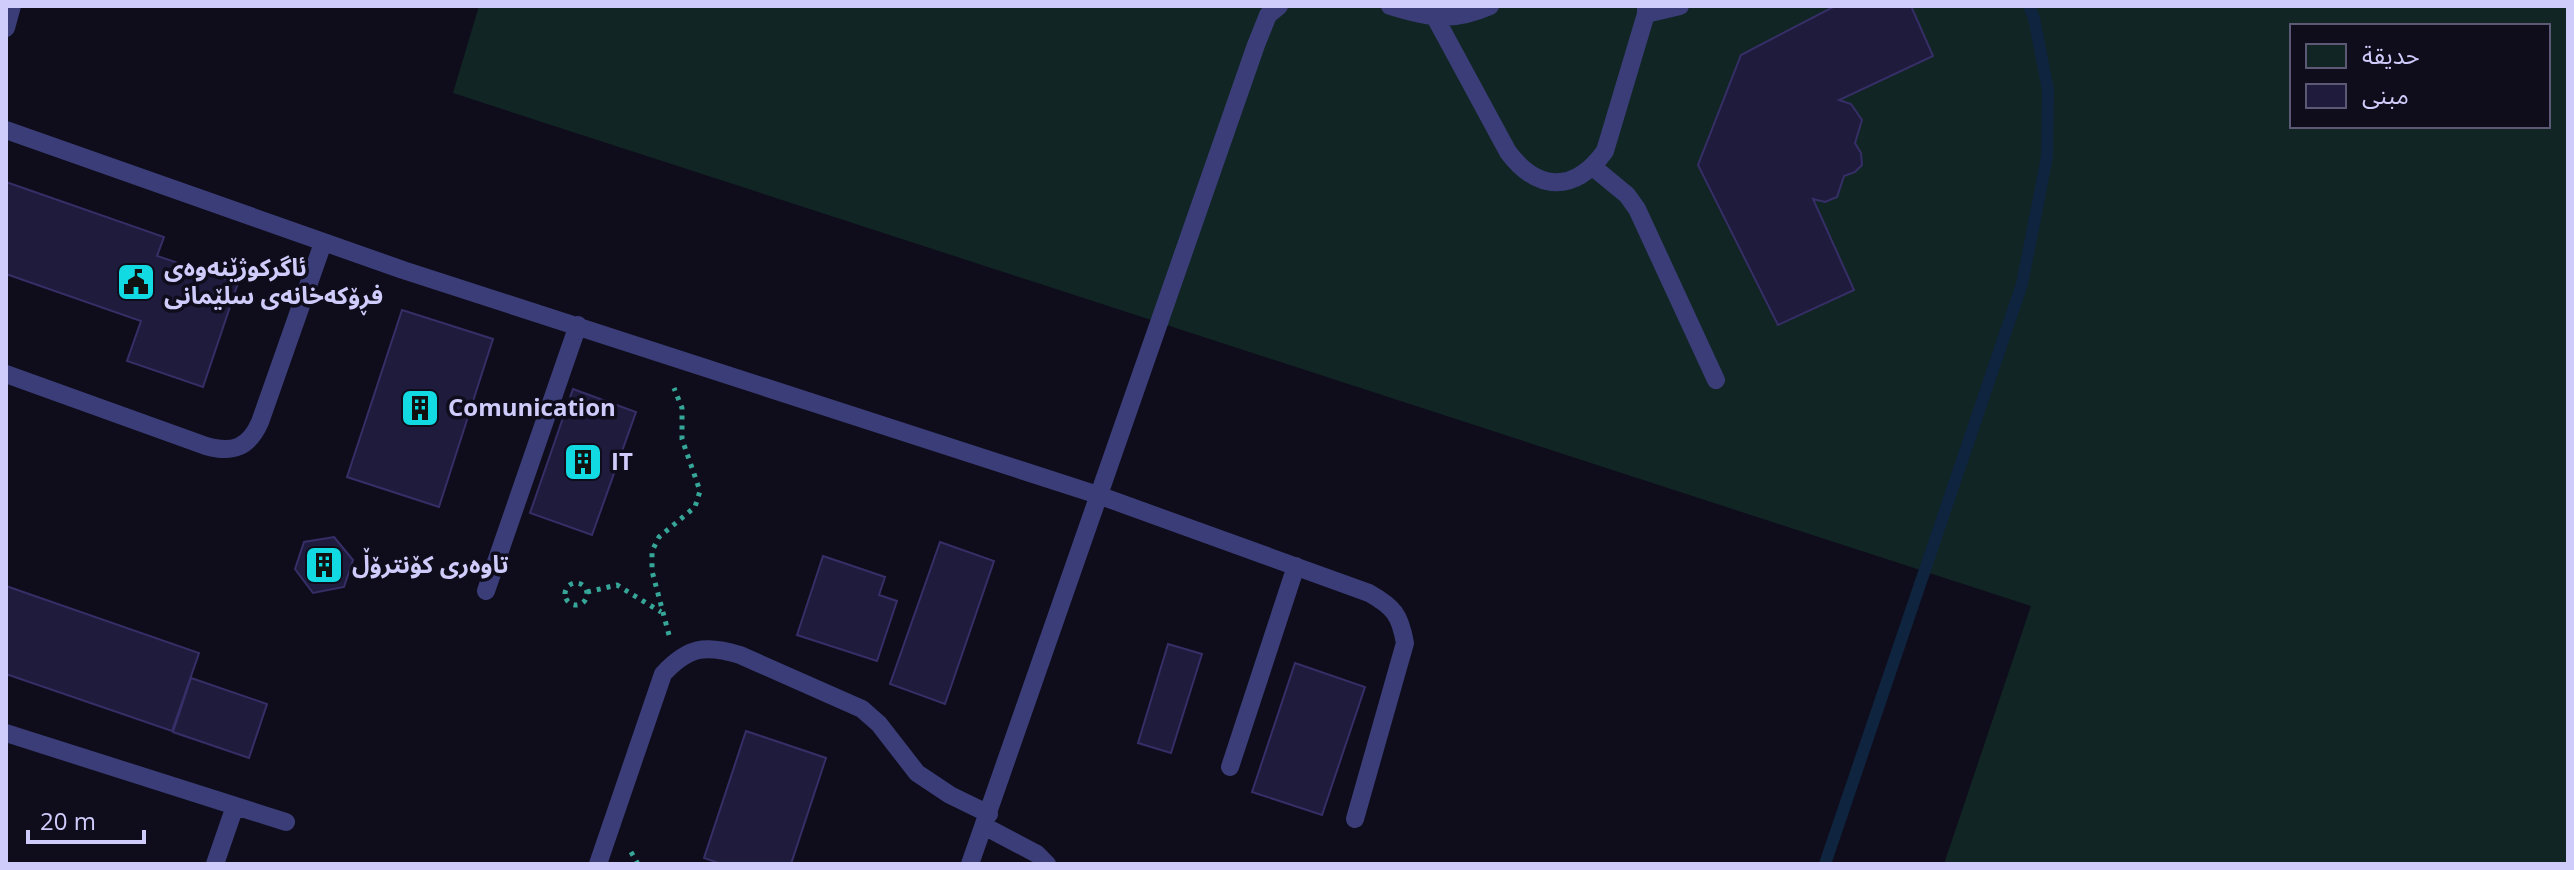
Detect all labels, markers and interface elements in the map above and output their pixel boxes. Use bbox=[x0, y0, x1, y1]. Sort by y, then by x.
legend bbox=[2290, 24, 2550, 128]
text: حديقة bbox=[2362, 38, 2420, 71]
text: مبنى bbox=[2362, 78, 2409, 111]
place label: ئاگرکوژێنەوەی فڕۆکەخانەی سلێمانی bbox=[164, 250, 383, 316]
public building icon: ئاگرکوژێنەوەی فڕۆکەخانەی سلێمانی bbox=[115, 261, 157, 303]
building icon: Comunication bbox=[399, 387, 441, 429]
place label: Comunication bbox=[448, 390, 616, 423]
building icon: IT bbox=[562, 441, 604, 483]
place label: IT bbox=[611, 444, 633, 477]
building icon: تاوەری کۆنترۆڵ bbox=[303, 544, 345, 586]
place label: تاوەری کۆنترۆڵ bbox=[352, 547, 509, 580]
scale bar bbox=[28, 794, 144, 844]
text: 20 m bbox=[40, 804, 96, 837]

